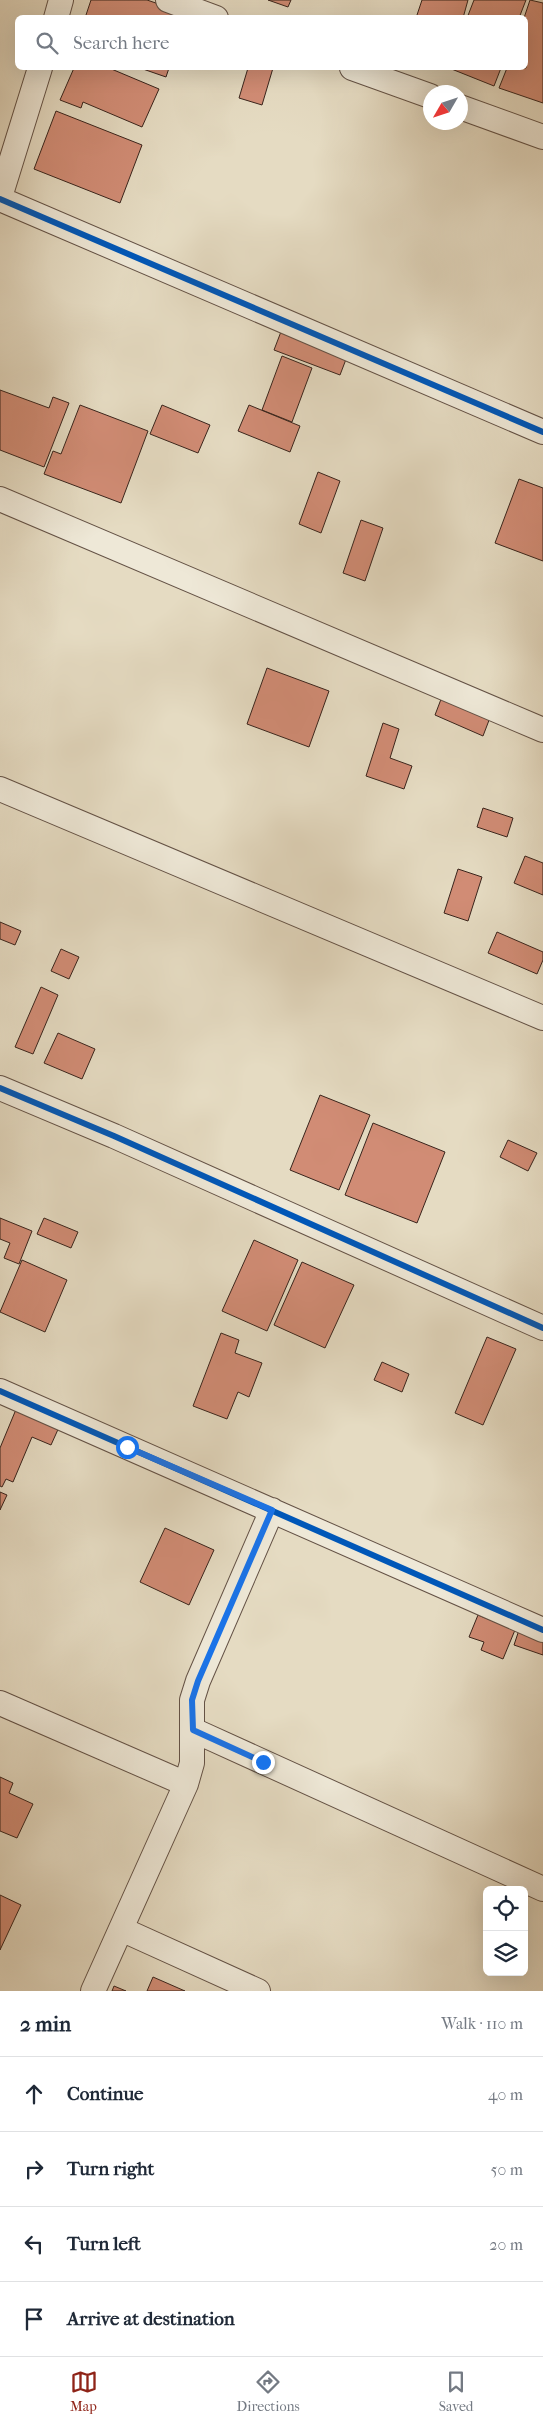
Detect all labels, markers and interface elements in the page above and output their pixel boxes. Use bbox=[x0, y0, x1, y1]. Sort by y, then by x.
search box bbox=[15, 15, 528, 70]
icon: search bbox=[33, 29, 61, 57]
text: Search here bbox=[73, 32, 169, 54]
north arrow bbox=[423, 85, 468, 130]
route start bbox=[116, 1436, 139, 1459]
route end bbox=[252, 1751, 275, 1774]
map controls bbox=[483, 1886, 528, 1976]
button: locate bbox=[483, 1886, 528, 1931]
button: layers bbox=[483, 1931, 528, 1976]
text: 2 min bbox=[20, 2012, 71, 2036]
text: Walk · 110 m bbox=[441, 2014, 523, 2033]
icon: ahead bbox=[20, 2080, 48, 2108]
text: Continue bbox=[67, 2083, 143, 2105]
text: 40 m bbox=[488, 2085, 523, 2104]
icon: right bbox=[20, 2155, 48, 2183]
text: Turn right bbox=[67, 2158, 154, 2180]
text: 50 m bbox=[491, 2160, 523, 2179]
icon: left bbox=[20, 2230, 48, 2258]
text: Turn left bbox=[67, 2233, 141, 2255]
text: 20 m bbox=[489, 2235, 523, 2254]
icon: arrive bbox=[20, 2305, 48, 2333]
text: Arrive at destination bbox=[67, 2308, 235, 2330]
tab: Map bbox=[70, 2368, 98, 2415]
tab: Directions bbox=[237, 2368, 300, 2415]
tab: Saved bbox=[439, 2368, 473, 2415]

